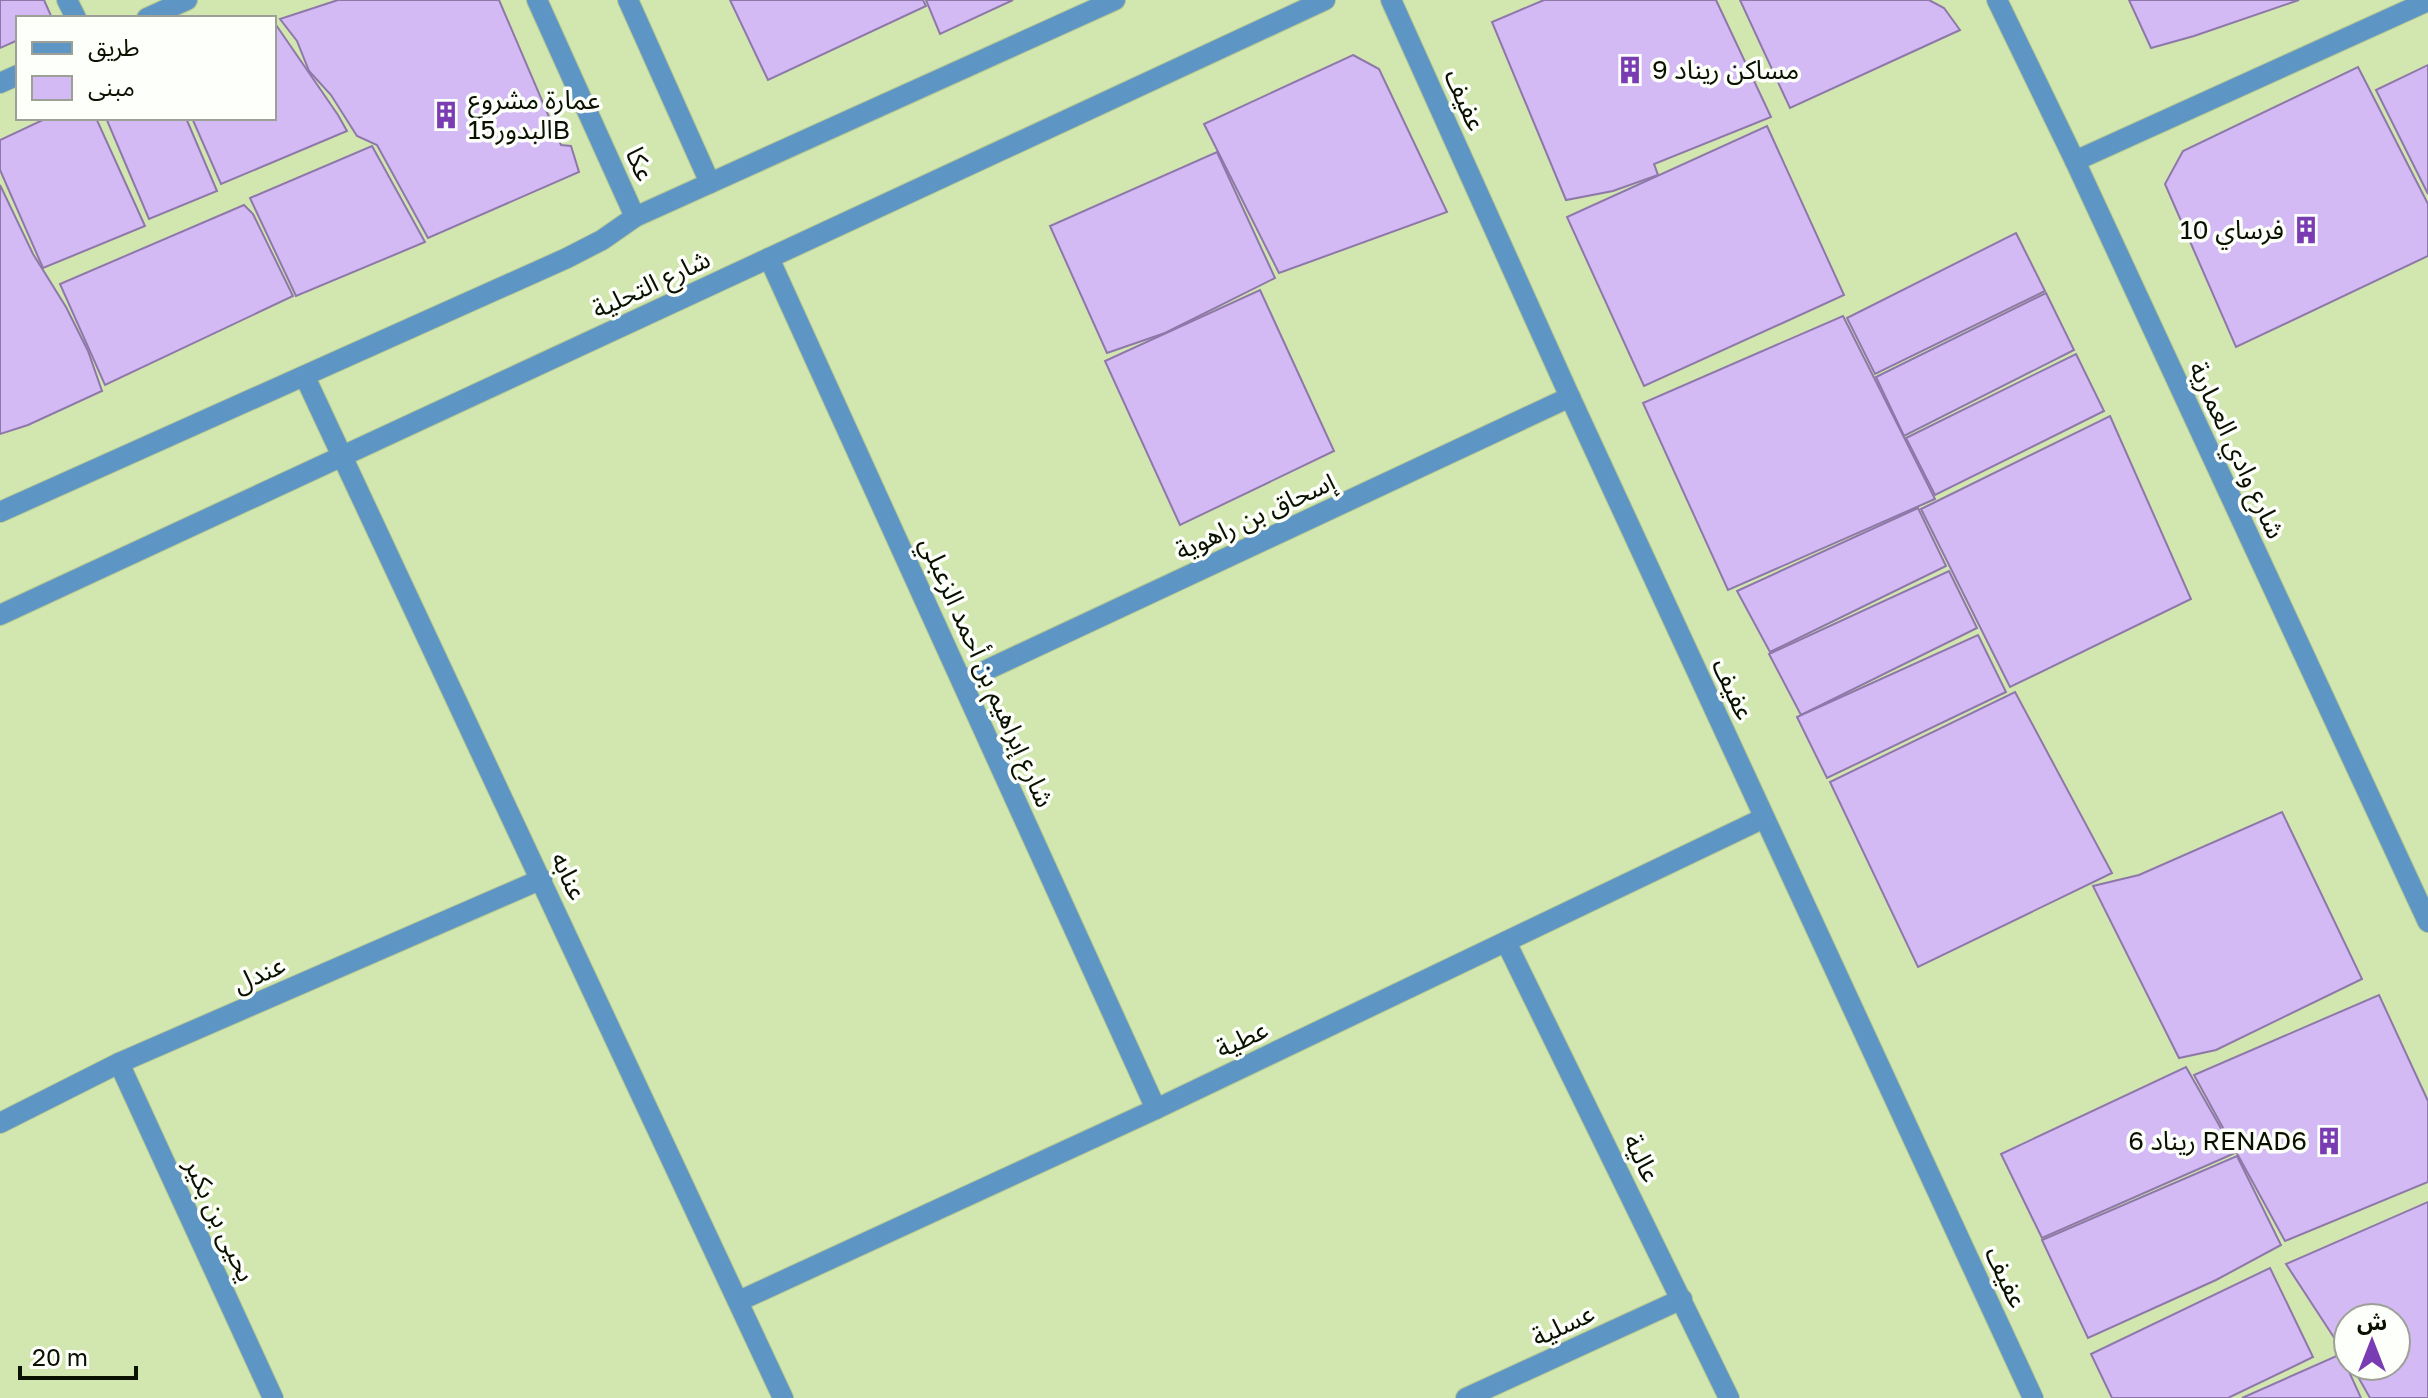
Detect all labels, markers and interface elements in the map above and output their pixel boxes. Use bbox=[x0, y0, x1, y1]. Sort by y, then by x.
legend bbox=[16, 16, 276, 120]
text: طريق bbox=[88, 32, 140, 63]
place label: مساكن ريناد 9 bbox=[1652, 54, 1799, 85]
building icon: مساكن ريناد 9 bbox=[1615, 55, 1645, 85]
street label: عفيف bbox=[1438, 64, 1493, 135]
text: مبنى bbox=[88, 72, 135, 101]
place label: عمارة مشروع البدور15B bbox=[468, 84, 600, 145]
building icon: عمارة مشروع البدور15B bbox=[431, 100, 461, 130]
street label: عكا bbox=[619, 142, 662, 186]
place label: فرساي 10 bbox=[2180, 214, 2284, 250]
building icon: فرساي 10 bbox=[2291, 215, 2321, 245]
street label: شارع التحلية bbox=[587, 243, 716, 328]
street label: شارع وادي العمارية bbox=[2178, 356, 2292, 545]
street label: إسحاق بن راهوية bbox=[1170, 465, 1341, 568]
street label: شارع إبراهيم بن أحمد الزعبلي bbox=[909, 532, 1061, 814]
street label: عفيف bbox=[1706, 653, 1761, 724]
street label: عنابه bbox=[545, 847, 594, 905]
street label: عندل bbox=[228, 948, 290, 999]
street label: عطية bbox=[1211, 1013, 1273, 1064]
place label: ريناد 6 RENAD6 bbox=[2128, 1125, 2307, 1156]
building icon: ريناد 6 RENAD6 bbox=[2314, 1126, 2344, 1156]
street label: عالية bbox=[1618, 1129, 1667, 1187]
street label: يحيى بن بكير bbox=[178, 1152, 262, 1286]
street label: عفيف bbox=[1979, 1241, 2034, 1312]
street label: عسلية bbox=[1527, 1297, 1599, 1352]
north arrow bbox=[2332, 1302, 2412, 1382]
text: ش bbox=[2357, 1308, 2387, 1335]
scale bar bbox=[20, 1330, 136, 1380]
text: 20 m bbox=[32, 1342, 88, 1371]

